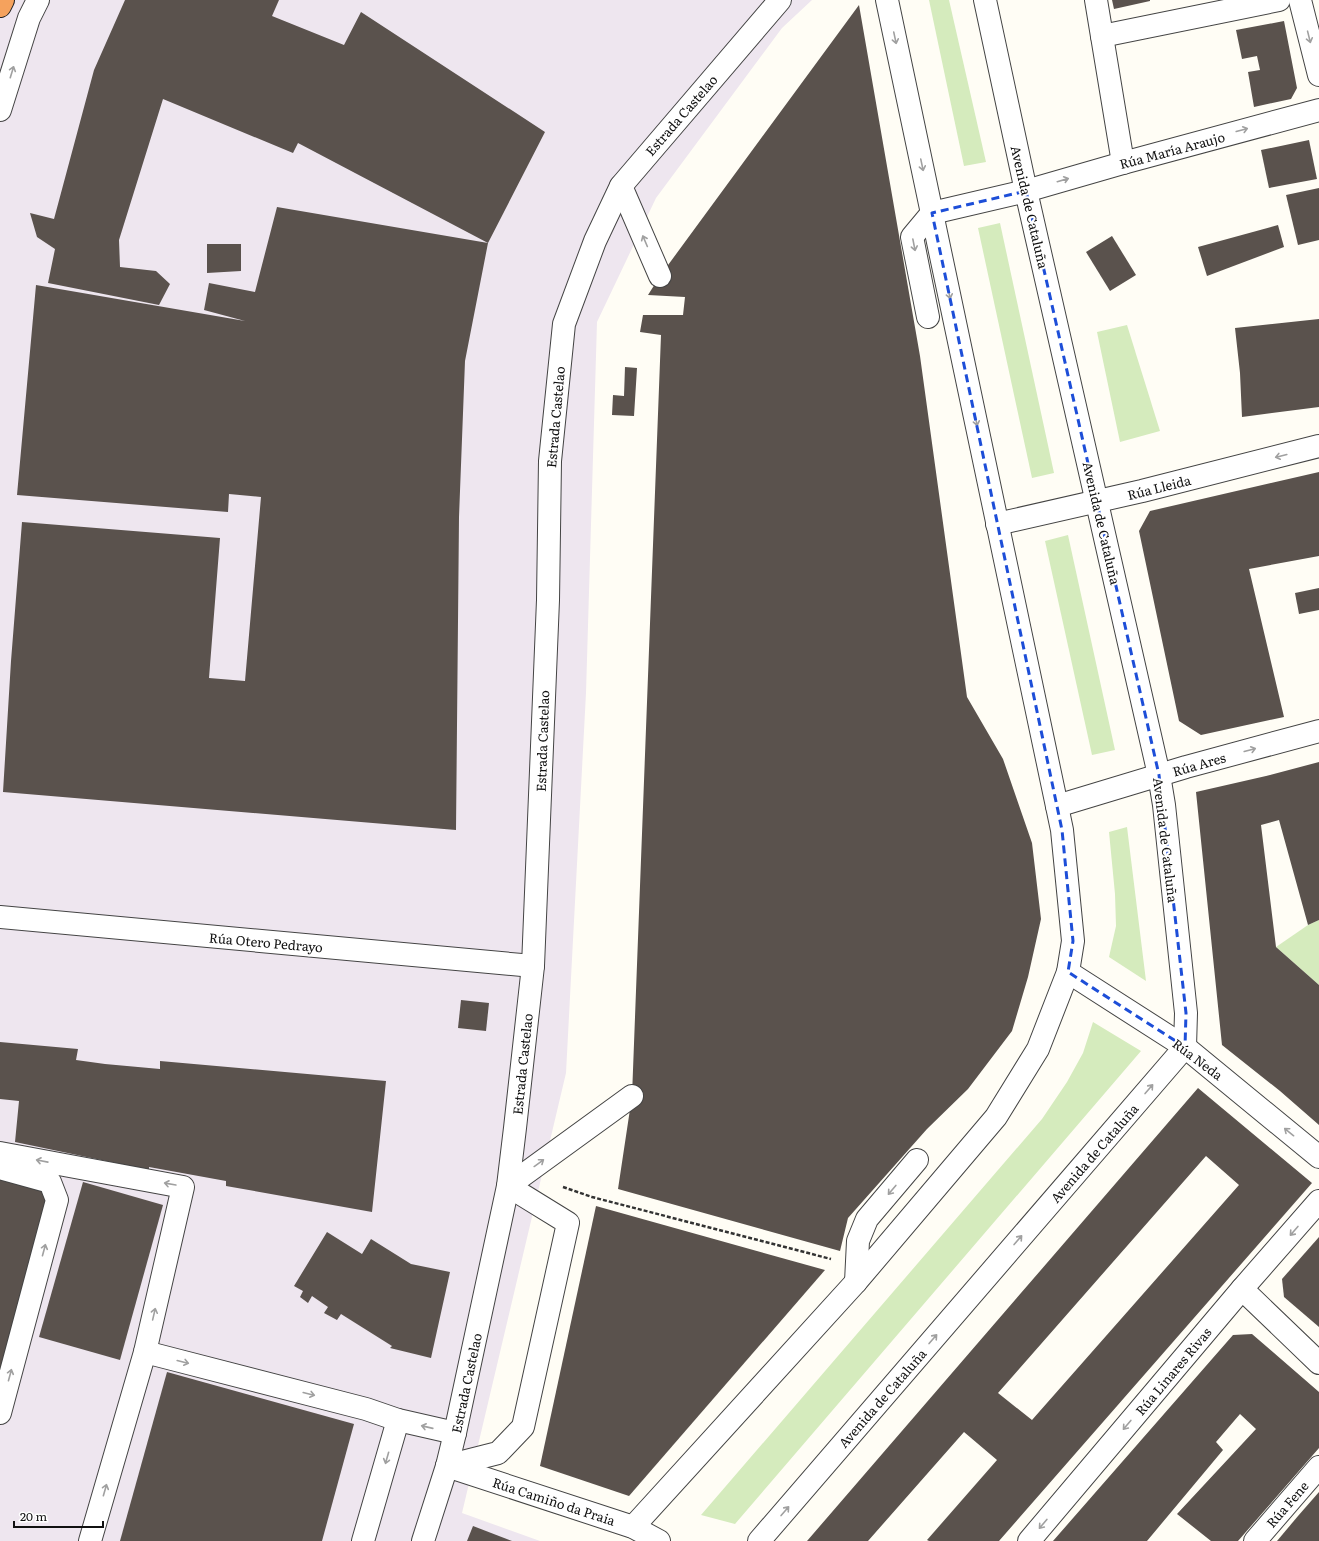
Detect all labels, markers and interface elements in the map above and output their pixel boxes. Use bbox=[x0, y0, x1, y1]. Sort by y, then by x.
one-way arrow bbox=[1306, 30, 1314, 43]
one-way arrow bbox=[891, 31, 899, 44]
one-way arrow bbox=[9, 66, 16, 79]
street label: Estrada Castelao bbox=[640, 70, 722, 160]
one-way arrow bbox=[1236, 126, 1249, 134]
street label: Rúa María Araujo bbox=[1117, 127, 1227, 173]
street label: Avenida de Cataluña bbox=[1007, 144, 1053, 270]
one-way arrow bbox=[918, 158, 926, 171]
one-way arrow bbox=[1056, 176, 1069, 183]
one-way arrow bbox=[640, 235, 648, 247]
one-way arrow bbox=[910, 238, 918, 251]
one-way arrow bbox=[945, 286, 953, 299]
street label: Estrada Castelao bbox=[541, 365, 569, 469]
one-way arrow bbox=[972, 413, 980, 426]
one-way arrow bbox=[1275, 452, 1288, 460]
street label: Avenida de Cataluña bbox=[1079, 460, 1125, 586]
street label: Rúa Lleida bbox=[1125, 470, 1193, 504]
street label: Estrada Castelao bbox=[531, 689, 553, 792]
one-way arrow bbox=[1243, 746, 1256, 753]
street label: Rúa Ares bbox=[1170, 747, 1228, 781]
street label: Avenida de Cataluña bbox=[1149, 776, 1183, 904]
street label: Rúa Otero Pedrayo bbox=[208, 928, 324, 956]
street label: Estrada Castelao bbox=[507, 1012, 537, 1116]
street label: Rúa Neda bbox=[1169, 1034, 1227, 1084]
one-way arrow bbox=[1145, 1084, 1154, 1094]
street label: Avenida de Cataluña bbox=[1046, 1099, 1142, 1207]
one-way arrow bbox=[1283, 1127, 1294, 1136]
one-way arrow bbox=[36, 1156, 49, 1164]
one-way arrow bbox=[534, 1159, 545, 1167]
one-way arrow bbox=[164, 1180, 177, 1188]
one-way arrow bbox=[888, 1184, 897, 1195]
one-way arrow bbox=[1289, 1225, 1298, 1236]
one-way arrow bbox=[1014, 1235, 1023, 1246]
one-way arrow bbox=[41, 1244, 48, 1257]
one-way arrow bbox=[150, 1308, 158, 1321]
street label: Rúa Linares Rivas bbox=[1131, 1323, 1216, 1419]
street label: Estrada Castelao bbox=[446, 1331, 486, 1435]
one-way arrow bbox=[929, 1333, 938, 1344]
street label: Avenida de Cataluña bbox=[834, 1344, 930, 1452]
one-way arrow bbox=[176, 1359, 189, 1366]
one-way arrow bbox=[7, 1369, 14, 1382]
one-way arrow bbox=[302, 1391, 315, 1399]
one-way arrow bbox=[1122, 1420, 1131, 1430]
one-way arrow bbox=[421, 1422, 434, 1430]
one-way arrow bbox=[383, 1451, 390, 1464]
street label: Rúa Camiño da Praia bbox=[490, 1472, 618, 1530]
street label: Rúa Fene bbox=[1261, 1476, 1313, 1531]
one-way arrow bbox=[102, 1484, 109, 1497]
scale bar bbox=[14, 1503, 103, 1529]
one-way arrow bbox=[780, 1506, 789, 1517]
text: 20 m bbox=[20, 1507, 47, 1525]
one-way arrow bbox=[1038, 1519, 1047, 1530]

